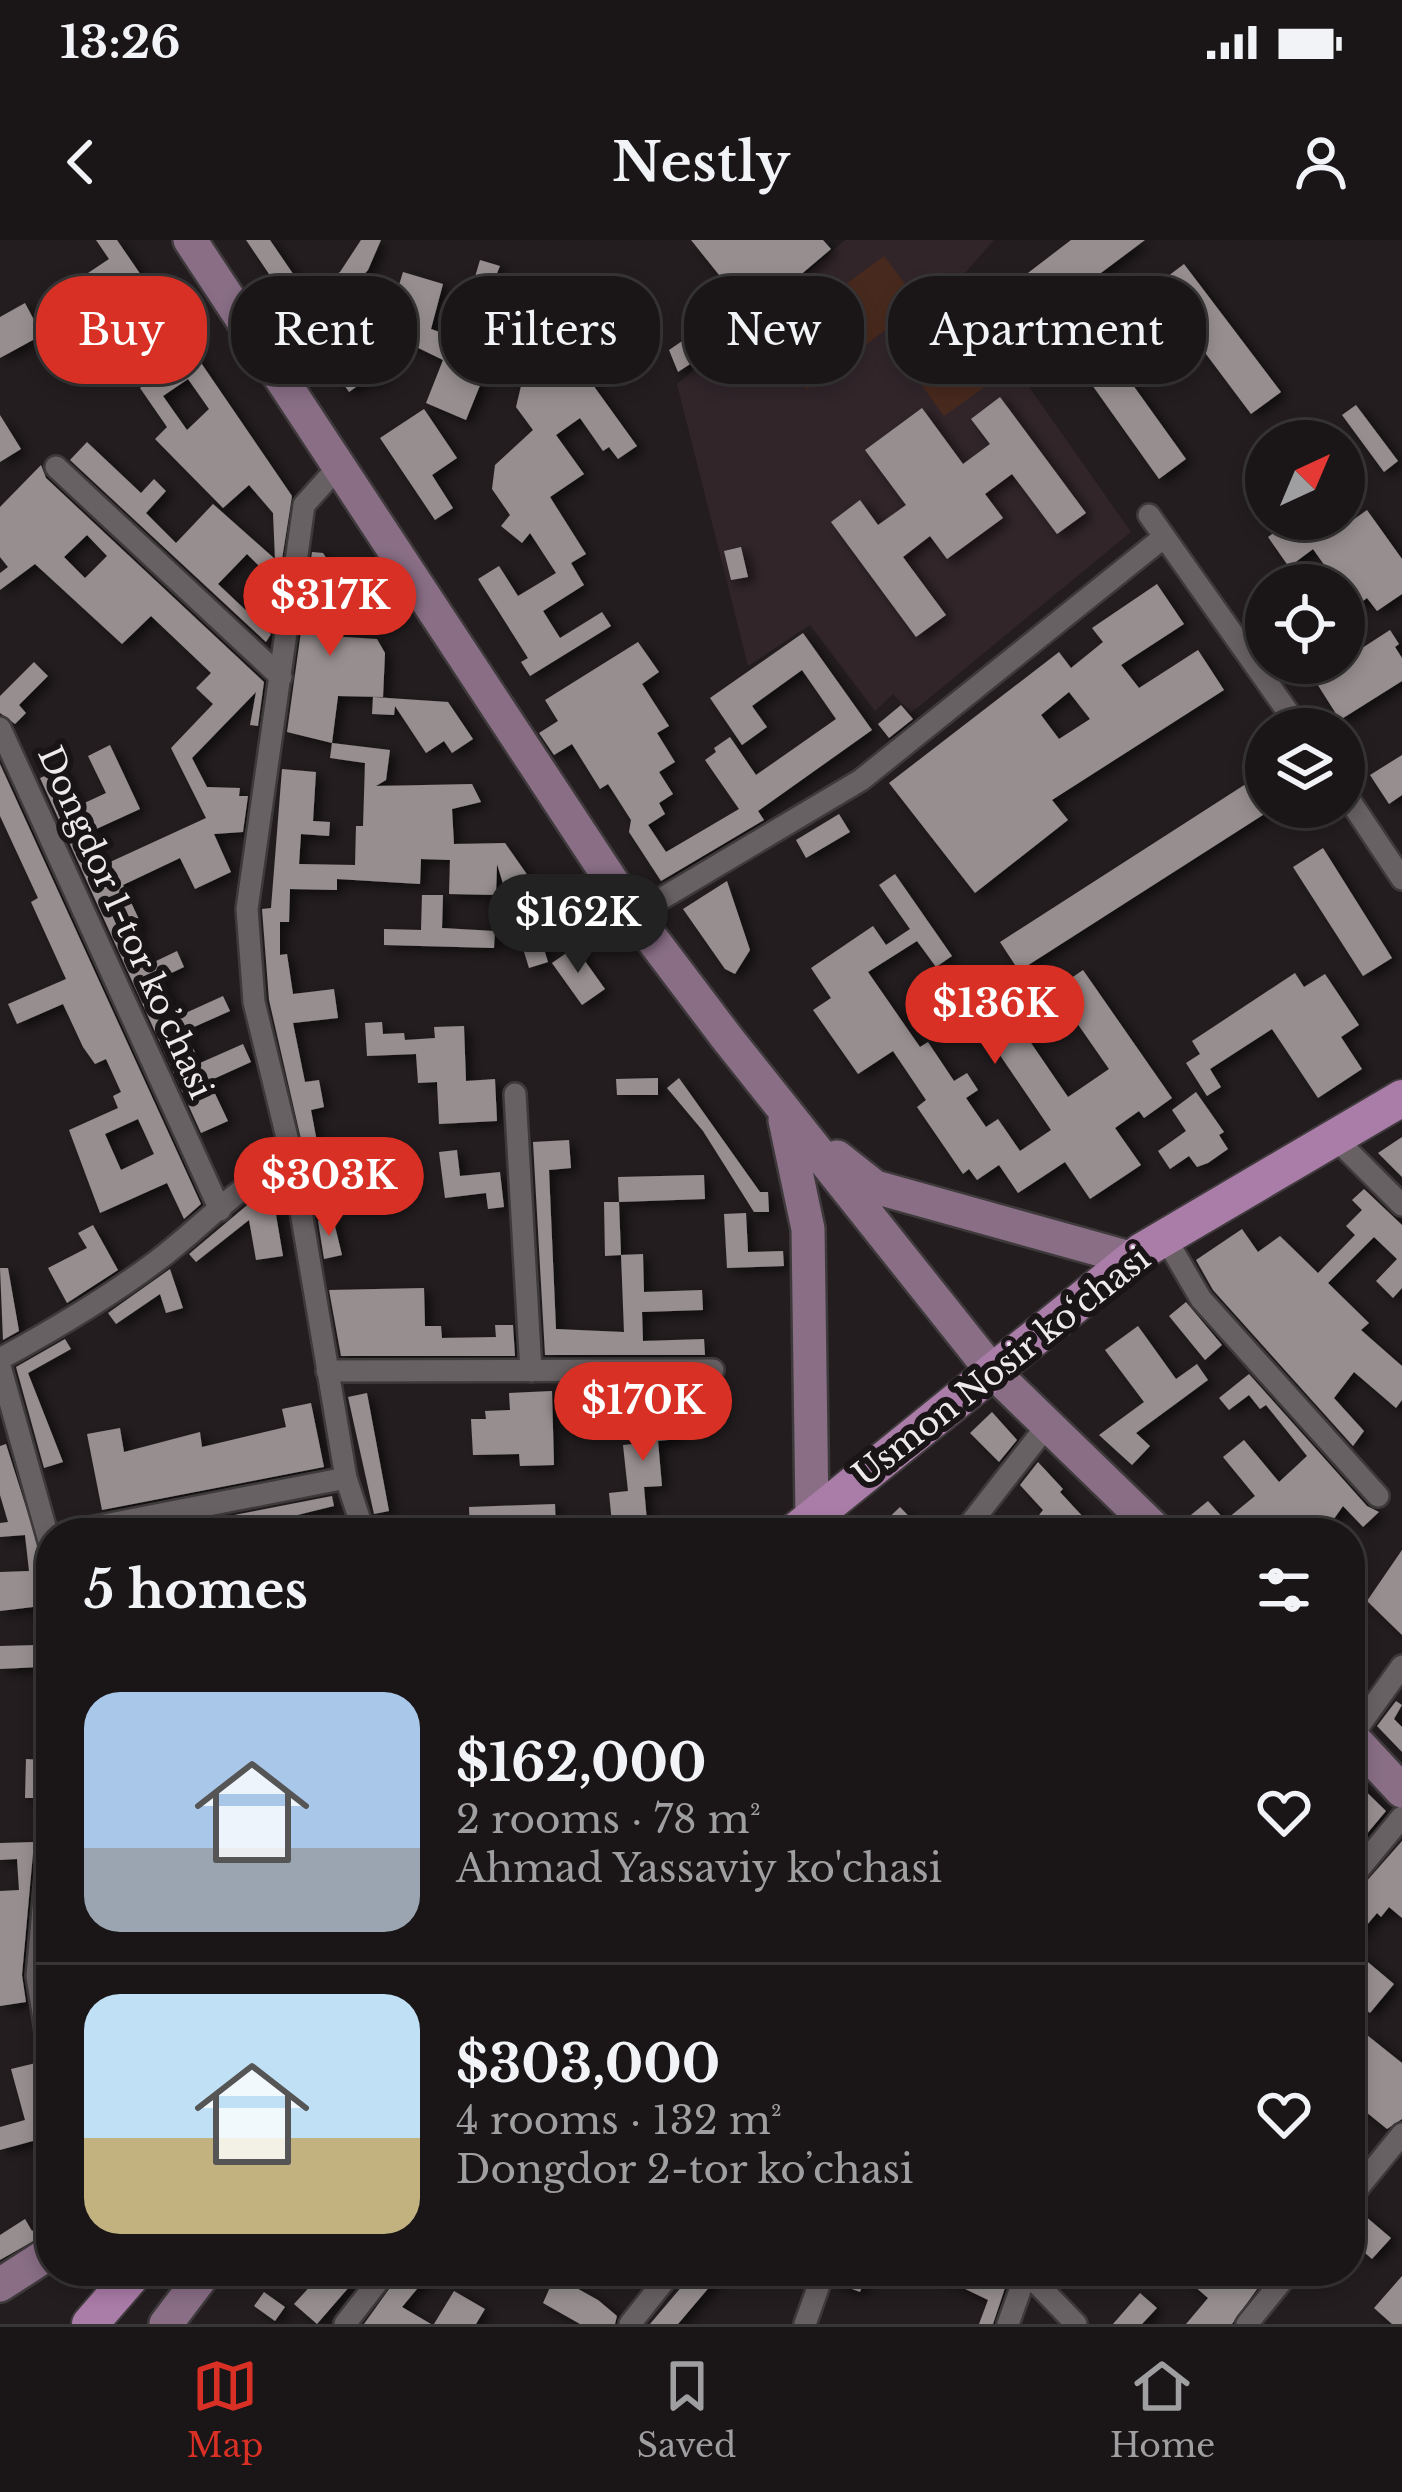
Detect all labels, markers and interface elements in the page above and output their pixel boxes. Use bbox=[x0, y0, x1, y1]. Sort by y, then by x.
text: 13:26 bbox=[60, 14, 181, 70]
icon: back bbox=[48, 129, 114, 195]
text: Nestly bbox=[612, 129, 790, 196]
icon: person bbox=[1288, 129, 1354, 195]
chip: Buy bbox=[36, 276, 207, 384]
chip: Rent bbox=[231, 276, 417, 384]
chip: Filters bbox=[441, 276, 660, 384]
chip: New bbox=[684, 276, 864, 384]
chip: Apartment bbox=[888, 276, 1206, 384]
north arrow bbox=[1245, 420, 1365, 540]
map controls bbox=[1245, 420, 1365, 828]
pin: $317K bbox=[246, 557, 414, 659]
button: locate bbox=[1245, 564, 1365, 684]
text: $317K bbox=[270, 571, 390, 620]
button: layers bbox=[1245, 708, 1365, 828]
street label: Dongdor 1-tor koʼchasi bbox=[29, 740, 222, 1105]
pin: $162K bbox=[494, 874, 662, 976]
text: $162K bbox=[515, 888, 641, 937]
pin: $136K bbox=[911, 965, 1079, 1067]
text: $136K bbox=[932, 979, 1058, 1028]
pin: $303K bbox=[245, 1137, 413, 1239]
text: $303K bbox=[261, 1151, 397, 1200]
street label: Usmon Nosir ko‘chasi bbox=[845, 1238, 1158, 1495]
pin: $170K bbox=[559, 1362, 727, 1464]
text: $170K bbox=[581, 1376, 705, 1425]
icon: filters bbox=[1251, 1557, 1317, 1623]
text: 5 homes bbox=[84, 1559, 308, 1622]
text: $162,000 bbox=[456, 1732, 707, 1795]
icon: home bbox=[180, 1740, 324, 1884]
icon: heart bbox=[1251, 1779, 1317, 1845]
text: 2 rooms · 78 m² bbox=[456, 1795, 761, 1844]
text: Ahmad Yassaviy ko'chasi bbox=[456, 1844, 942, 1893]
text: $303,000 bbox=[456, 2033, 720, 2096]
icon: home bbox=[180, 2042, 324, 2186]
icon: heart bbox=[1251, 2081, 1317, 2147]
text: 4 rooms · 132 m² bbox=[456, 2096, 782, 2145]
text: Dongdor 2-tor koʼchasi bbox=[456, 2145, 913, 2194]
tab: Map bbox=[187, 2353, 263, 2466]
tab: Saved bbox=[637, 2353, 736, 2466]
tab: Home bbox=[1110, 2353, 1215, 2466]

